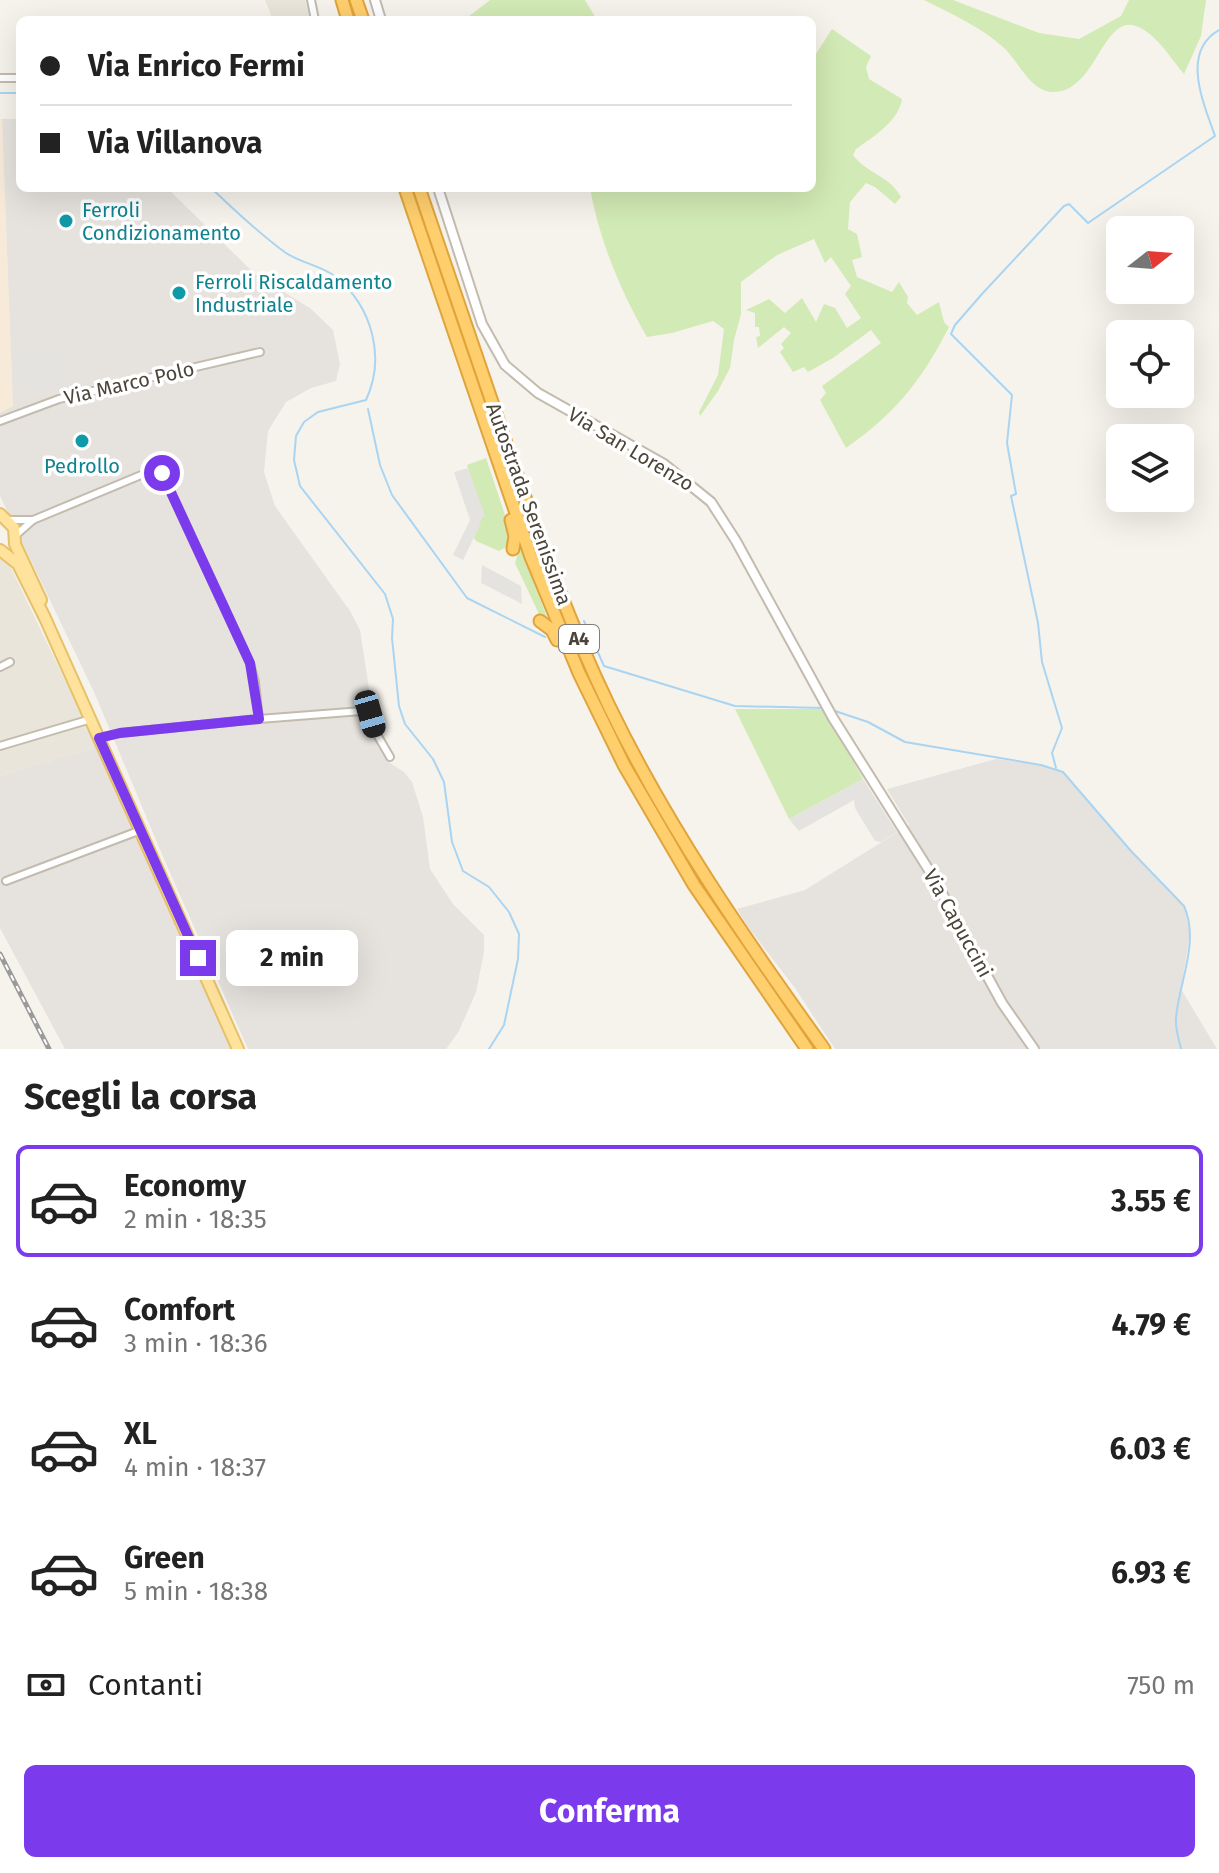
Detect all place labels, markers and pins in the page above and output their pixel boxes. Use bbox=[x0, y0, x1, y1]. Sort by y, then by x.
place label: Ferroli Condizionamento bbox=[82, 198, 241, 245]
marker: Ferroli Condizionamento bbox=[57, 212, 75, 230]
place label: Ferroli Riscaldamento Industriale bbox=[195, 270, 392, 317]
marker: Ferroli Riscaldamento Industriale bbox=[170, 284, 188, 302]
marker: Pedrollo bbox=[73, 432, 91, 450]
place label: Pedrollo bbox=[44, 454, 120, 478]

